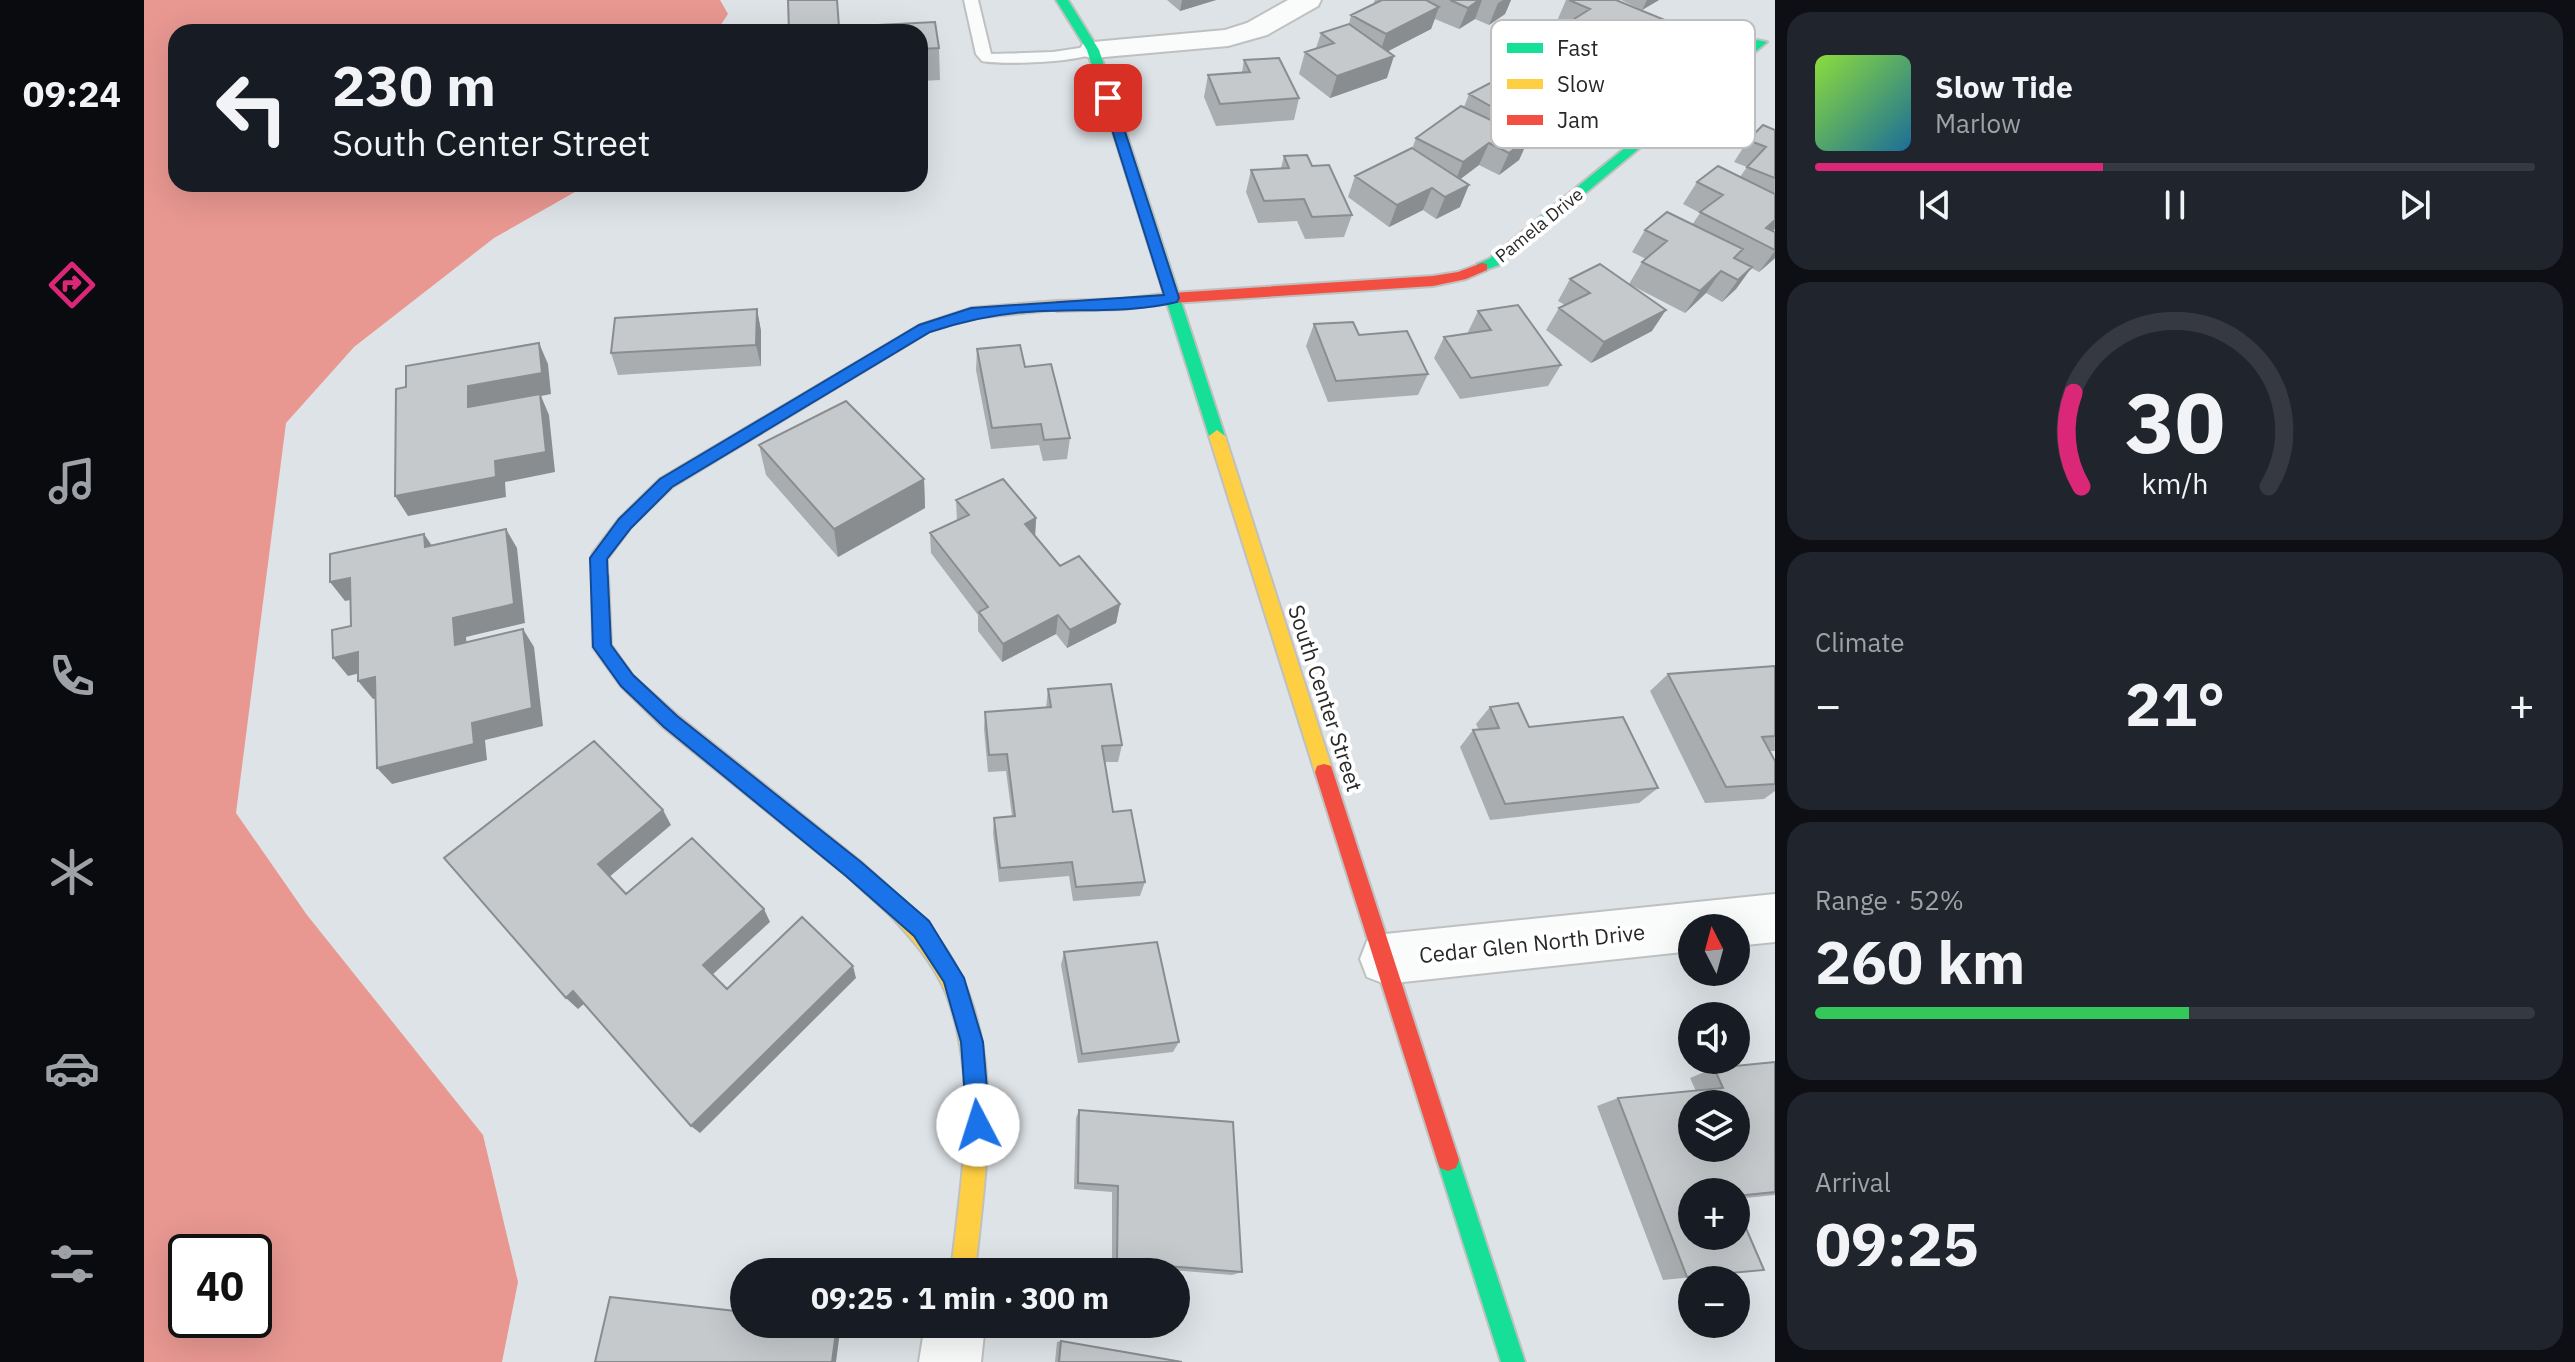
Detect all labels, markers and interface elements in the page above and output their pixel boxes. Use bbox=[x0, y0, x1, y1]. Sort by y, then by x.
legend bbox=[1491, 20, 1755, 148]
text: Fast bbox=[1557, 33, 1598, 62]
text: 230 m bbox=[332, 49, 496, 121]
icon: left bbox=[200, 56, 304, 160]
pin bbox=[1074, 64, 1142, 132]
text: Slow Tide bbox=[1935, 67, 2073, 106]
text: Slow bbox=[1557, 69, 1605, 98]
text: 09:24 bbox=[23, 70, 121, 117]
icon: arrive bbox=[1086, 76, 1130, 120]
text: Jam bbox=[1557, 105, 1599, 134]
text: Marlow bbox=[1935, 106, 2021, 140]
text: South Center Street bbox=[332, 119, 650, 166]
street label: Pamela Drive bbox=[1490, 182, 1588, 267]
icon: previous bbox=[1913, 183, 1957, 227]
icon: pause bbox=[2153, 183, 2197, 227]
icon: next bbox=[2393, 183, 2437, 227]
icon: directions bbox=[44, 257, 100, 313]
text: 30 bbox=[2125, 368, 2225, 476]
icon: music bbox=[44, 453, 100, 509]
text: km/h bbox=[2141, 465, 2209, 502]
street label: South Center Street bbox=[1282, 601, 1370, 795]
text: Climate bbox=[1815, 625, 1905, 659]
icon: phone bbox=[44, 648, 100, 704]
text: 21° bbox=[2125, 664, 2225, 743]
text: − bbox=[1815, 676, 1841, 733]
text: + bbox=[2509, 676, 2535, 733]
icon: climate bbox=[44, 844, 100, 900]
text: Range · 52% bbox=[1815, 883, 1964, 917]
north arrow bbox=[1678, 914, 1750, 986]
map controls bbox=[1678, 914, 1750, 1338]
street label: Cedar Glen North Drive bbox=[1418, 917, 1646, 969]
text: 260 km bbox=[1815, 922, 2025, 1001]
button: sound bbox=[1678, 1002, 1750, 1074]
icon: car bbox=[44, 1040, 100, 1096]
position arrow bbox=[936, 1083, 1020, 1167]
button: layers bbox=[1678, 1090, 1750, 1162]
text: Arrival bbox=[1815, 1165, 1891, 1199]
button: + bbox=[1678, 1178, 1750, 1250]
text: 09:25 bbox=[1815, 1204, 1979, 1283]
speed limit sign: 40 bbox=[168, 1234, 272, 1338]
icon: filters bbox=[44, 1236, 100, 1292]
button: − bbox=[1678, 1266, 1750, 1338]
text: 09:25 · 1 min · 300 m bbox=[811, 1278, 1109, 1317]

